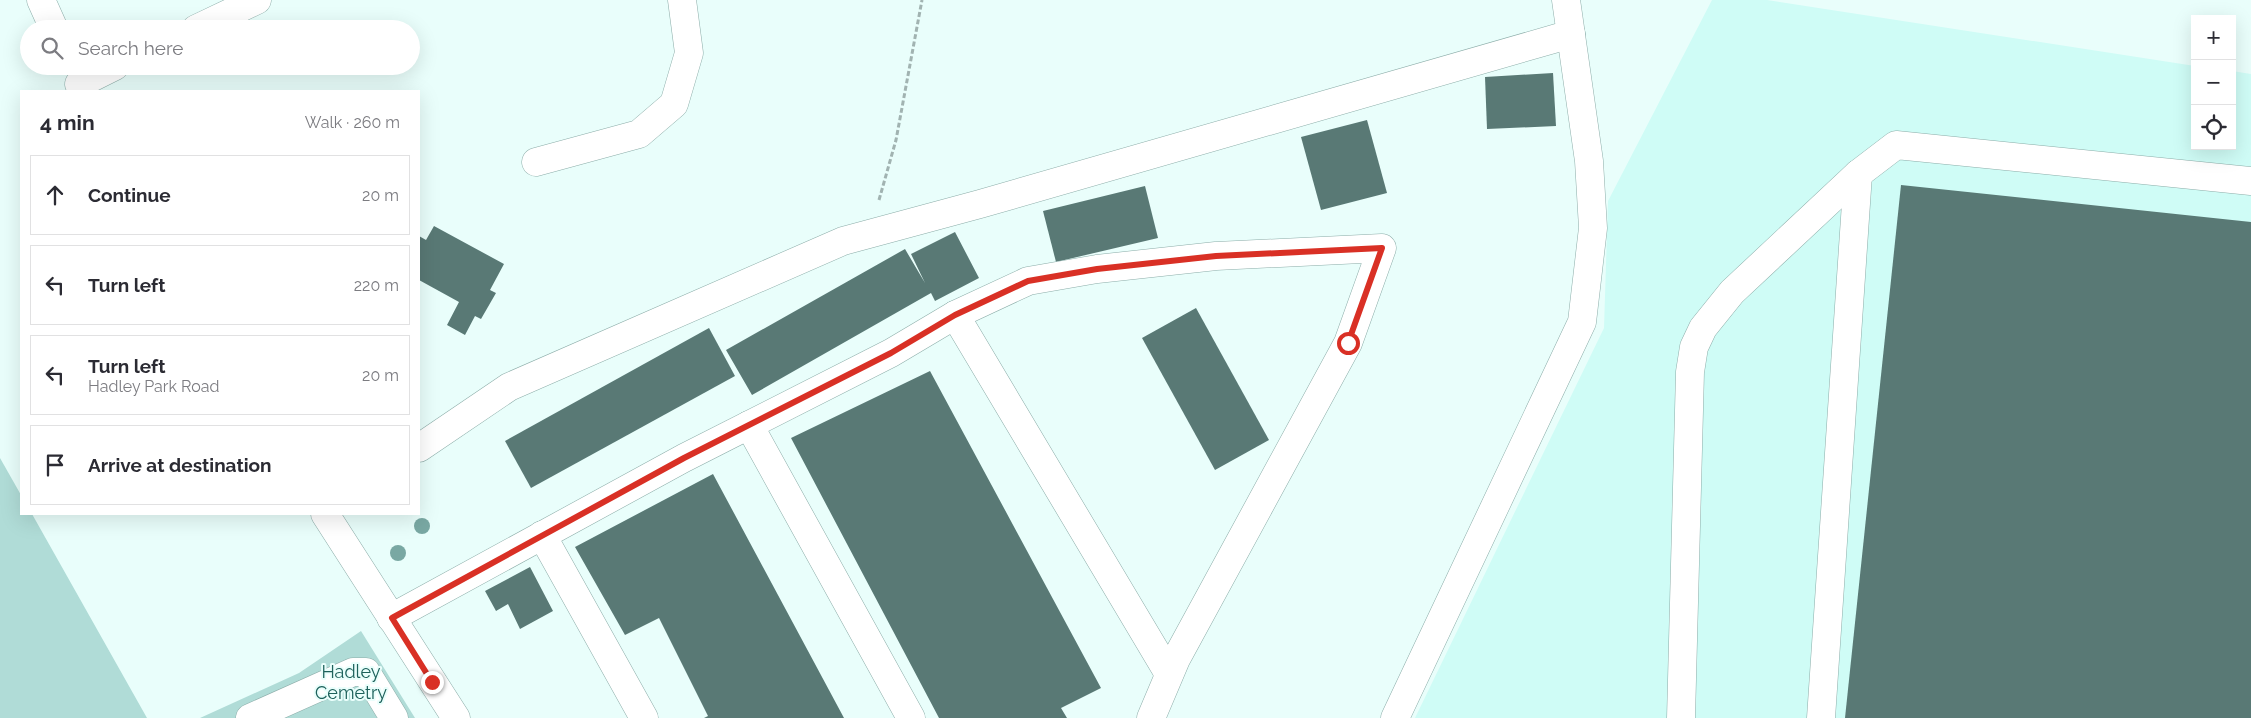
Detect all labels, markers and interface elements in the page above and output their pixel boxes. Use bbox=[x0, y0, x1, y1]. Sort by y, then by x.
map controls bbox=[2191, 15, 2236, 150]
button: + bbox=[2191, 15, 2236, 60]
search box bbox=[20, 20, 420, 75]
icon: search bbox=[38, 34, 66, 62]
text: Search here bbox=[78, 37, 184, 59]
button: − bbox=[2191, 60, 2236, 105]
button: locate bbox=[2191, 105, 2236, 150]
text: 4 min bbox=[40, 110, 95, 135]
text: Walk · 260 m bbox=[305, 113, 400, 132]
icon: ahead bbox=[41, 181, 69, 209]
text: Continue bbox=[88, 184, 171, 206]
text: 20 m bbox=[362, 186, 399, 205]
icon: left bbox=[41, 271, 69, 299]
text: Turn left bbox=[88, 274, 165, 296]
text: 220 m bbox=[354, 276, 399, 295]
route start bbox=[1337, 332, 1360, 355]
text: Turn left bbox=[88, 355, 165, 377]
icon: left bbox=[41, 361, 69, 389]
text: 20 m bbox=[362, 366, 399, 385]
text: Hadley Park Road bbox=[88, 377, 219, 396]
icon: arrive bbox=[41, 451, 69, 479]
text: Arrive at destination bbox=[88, 454, 272, 476]
park label: Hadley Cemetry bbox=[315, 661, 387, 703]
route end bbox=[421, 671, 444, 694]

